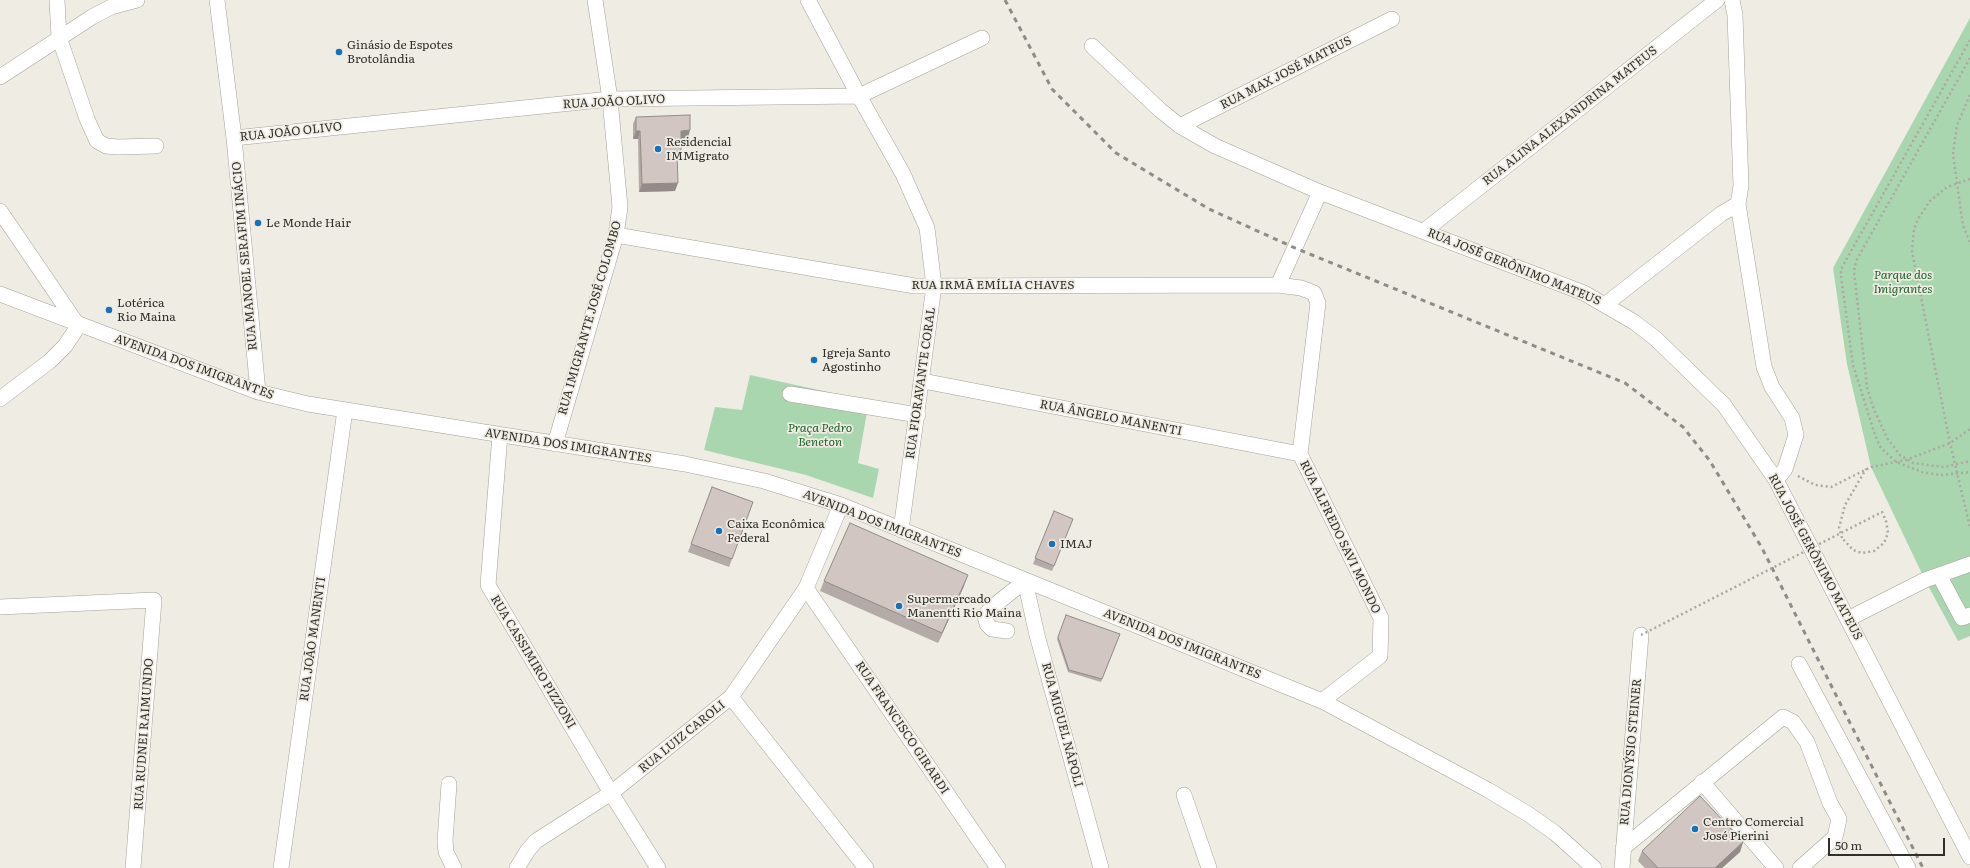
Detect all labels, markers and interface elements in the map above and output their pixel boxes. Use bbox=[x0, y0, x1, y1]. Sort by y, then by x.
street label: RUA MAX JOSÉ MATEUS bbox=[1218, 34, 1354, 112]
place label: Ginásio de Espotes Brotolândia bbox=[347, 38, 453, 66]
street label: RUA ALINA ALEXANDRINA MATEUS bbox=[1480, 43, 1660, 189]
marker: Ginásio de Espotes Brotolândia bbox=[334, 47, 344, 57]
street label: RUA JOÃO OLIVO bbox=[562, 92, 666, 112]
street label: RUA JOÃO OLIVO bbox=[239, 119, 343, 145]
place label: Residencial IMMigrato bbox=[666, 135, 731, 163]
marker: Residencial IMMigrato bbox=[653, 144, 663, 154]
street label: RUA MANOEL SERAFIM INÁCIO bbox=[230, 161, 260, 351]
place label: Le Monde Hair bbox=[266, 216, 351, 230]
marker: Le Monde Hair bbox=[253, 218, 263, 228]
street label: RUA IMIGRANTE JOSÉ COLOMBO bbox=[555, 219, 625, 417]
street label: RUA JOSÉ GERÔNIMO MATEUS bbox=[1425, 225, 1603, 309]
park label: Parque dos Imigrantes bbox=[1873, 268, 1933, 296]
street label: RUA IRMÃ EMÍLIA CHAVES bbox=[912, 278, 1074, 292]
place label: Lotérica Rio Maina bbox=[117, 296, 176, 324]
marker: Lotérica Rio Maina bbox=[104, 305, 114, 315]
street label: RUA FIORAVANTE CORAL bbox=[903, 306, 939, 460]
street label: AVENIDA DOS IMIGRANTES bbox=[112, 331, 276, 403]
place label: Igreja Santo Agostinho bbox=[822, 346, 891, 374]
marker: Igreja Santo Agostinho bbox=[809, 355, 819, 365]
street label: RUA ÂNGELO MANENTI bbox=[1039, 397, 1183, 439]
park label: Praça Pedro Beneton bbox=[788, 421, 852, 449]
street label: AVENIDA DOS IMIGRANTES bbox=[484, 426, 652, 466]
street label: RUA ALFREDO SAVI MONDO bbox=[1297, 458, 1383, 616]
street label: RUA JOSÉ GERÔNIMO MATEUS bbox=[1765, 471, 1865, 643]
street label: AVENIDA DOS IMIGRANTES bbox=[801, 487, 963, 561]
place label: Caixa Econômica Federal bbox=[727, 517, 825, 545]
marker: Caixa Econômica Federal bbox=[714, 526, 724, 536]
place label: IMAJ bbox=[1060, 537, 1092, 551]
marker: IMAJ bbox=[1047, 539, 1057, 549]
street label: RUA JOÃO MANENTI bbox=[297, 576, 329, 702]
place label: Supermercado Manentti Rio Maina bbox=[907, 592, 1022, 620]
street label: RUA CASSIMIRO PIZZONI bbox=[487, 593, 579, 731]
marker: Supermercado Manentti Rio Maina bbox=[894, 601, 904, 611]
street label: AVENIDA DOS IMIGRANTES bbox=[1101, 606, 1263, 682]
street label: RUA RUDNEI RAIMUNDO bbox=[132, 658, 156, 810]
street label: RUA FRANCISCO GIRARDI bbox=[852, 659, 952, 797]
street label: RUA MIGUEL NÁPOLI bbox=[1038, 661, 1086, 789]
street label: RUA DIONÝSIO STEINER bbox=[1617, 678, 1645, 826]
street label: RUA LUIZ CAROLI bbox=[636, 698, 728, 776]
place label: Centro Comercial José Pierini bbox=[1703, 815, 1804, 843]
marker: Centro Comercial José Pierini bbox=[1690, 824, 1700, 834]
scale bar bbox=[1830, 830, 1947, 856]
text: 50 m bbox=[1835, 836, 1862, 854]

